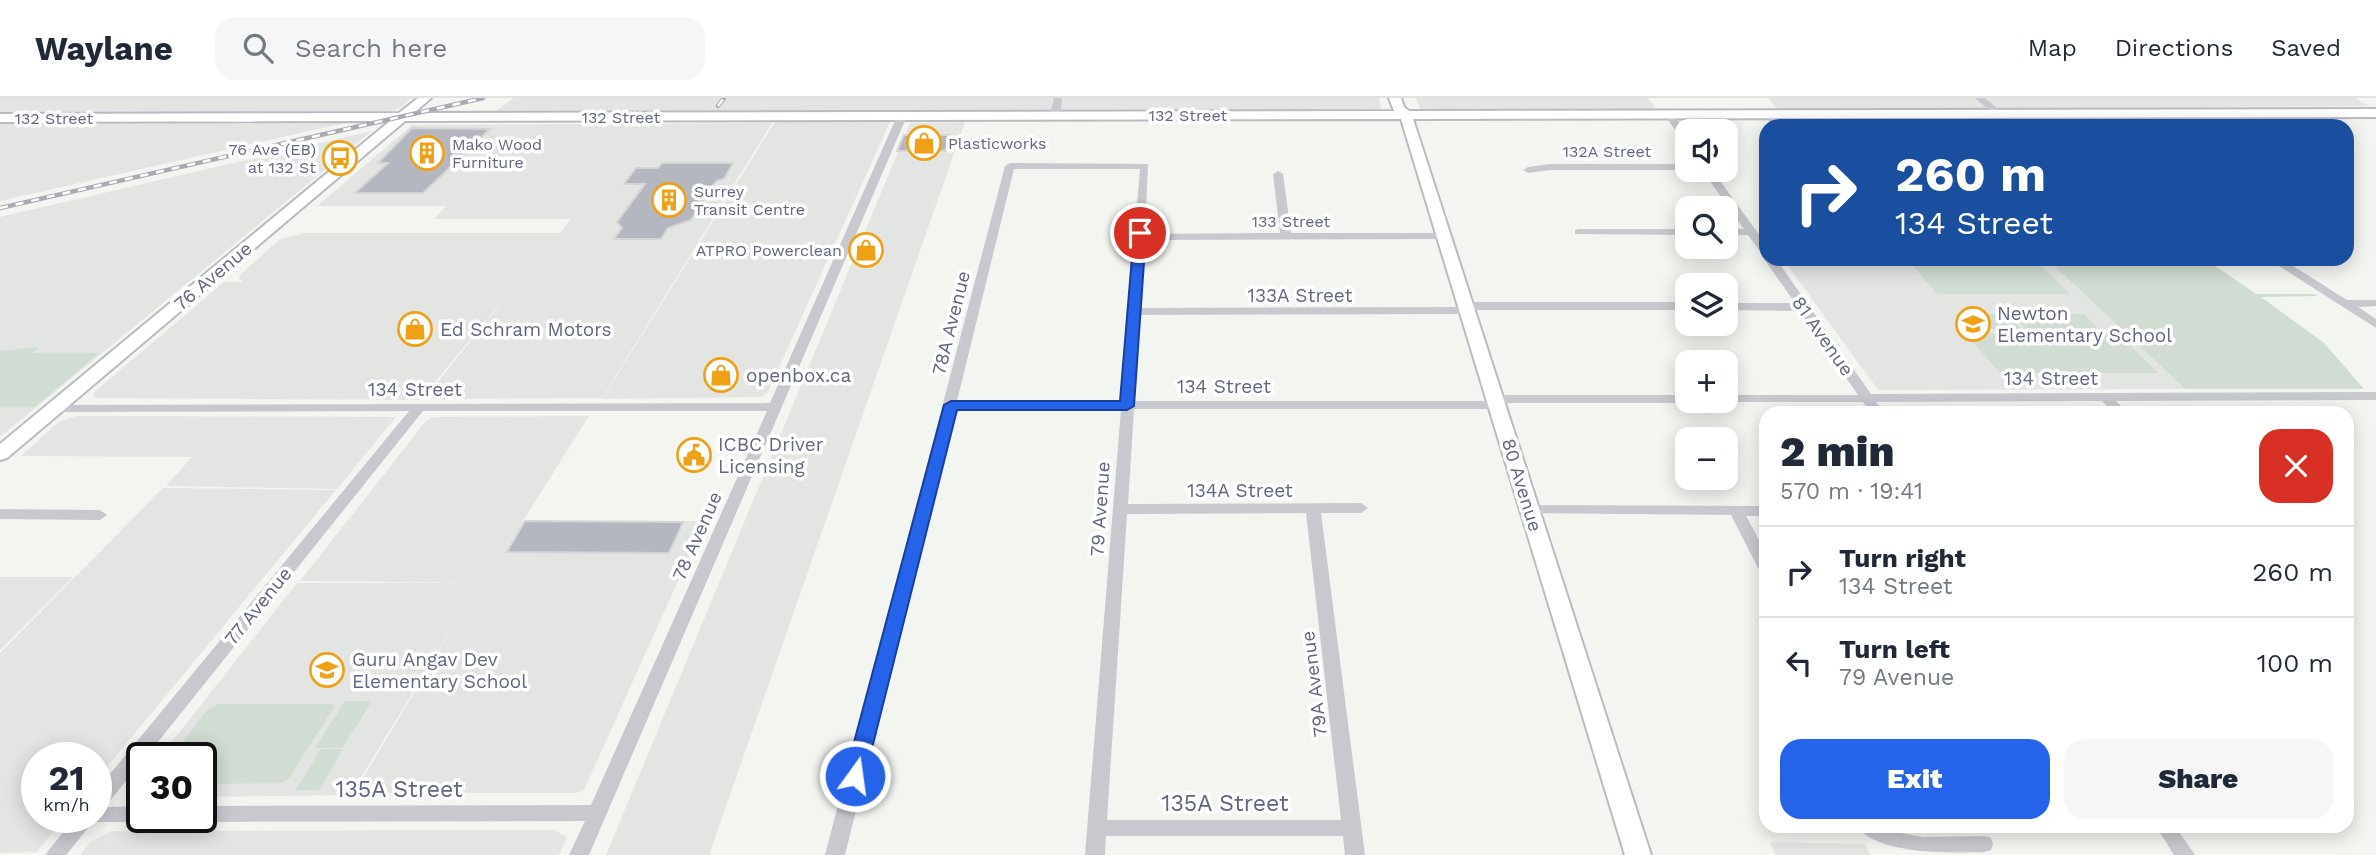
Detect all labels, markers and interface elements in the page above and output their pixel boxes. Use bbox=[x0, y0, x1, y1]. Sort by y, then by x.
search box bbox=[215, 17, 705, 80]
text: Waylane bbox=[35, 29, 173, 68]
icon: search bbox=[239, 29, 277, 67]
text: Search here bbox=[295, 33, 447, 63]
text: Map bbox=[2028, 34, 2077, 62]
text: Directions bbox=[2115, 34, 2233, 62]
text: Saved bbox=[2271, 34, 2341, 62]
street label: 132 Street bbox=[1149, 106, 1228, 125]
street label: 132 Street bbox=[582, 108, 661, 127]
street label: 132 Street bbox=[15, 109, 94, 128]
map controls bbox=[1675, 119, 1738, 490]
button: sound bbox=[1675, 119, 1738, 182]
shop icon: Plasticworks bbox=[905, 124, 943, 162]
building icon: Mako Wood Furniture bbox=[408, 134, 446, 172]
place label: Plasticworks bbox=[948, 134, 1047, 153]
place label: Mako Wood Furniture bbox=[452, 135, 542, 172]
bus stop icon: 76 Ave (EB) at 132 St bbox=[321, 139, 359, 177]
place label: 76 Ave (EB) at 132 St bbox=[229, 140, 316, 177]
street label: 132A Street bbox=[1563, 142, 1652, 161]
text: 260 m bbox=[1895, 145, 2046, 203]
icon: right bbox=[1780, 147, 1871, 238]
building icon: Surrey Transit Centre bbox=[650, 181, 688, 219]
place label: Surrey Transit Centre bbox=[694, 182, 805, 219]
button: search bbox=[1675, 196, 1738, 259]
pin bbox=[1110, 203, 1170, 263]
text: 134 Street bbox=[1895, 204, 2053, 242]
street label: 133 Street bbox=[1252, 212, 1331, 231]
icon: arrive bbox=[1121, 214, 1159, 252]
shop icon: ATPRO Powerclean bbox=[847, 231, 885, 269]
street label: 76 Avenue bbox=[169, 237, 257, 315]
place label: ATPRO Powerclean bbox=[696, 241, 842, 260]
street label: 78A Avenue bbox=[927, 268, 975, 378]
button: layers bbox=[1675, 273, 1738, 336]
street label: 133A Street bbox=[1247, 284, 1353, 307]
street label: 81 Avenue bbox=[1787, 292, 1859, 380]
place label: Newton Elementary School bbox=[1997, 302, 2172, 347]
school or university icon: Newton Elementary School bbox=[1954, 305, 1992, 343]
shop icon: Ed Schram Motors bbox=[396, 310, 434, 348]
place label: Ed Schram Motors bbox=[440, 318, 612, 341]
button: + bbox=[1675, 350, 1738, 413]
shop icon: openbox.ca bbox=[702, 356, 740, 394]
place label: openbox.ca bbox=[746, 364, 851, 387]
street label: 134 Street bbox=[2004, 367, 2098, 390]
street label: 134 Street bbox=[1177, 375, 1271, 398]
street label: 134 Street bbox=[368, 378, 462, 401]
button: − bbox=[1675, 427, 1738, 490]
text: 2 min bbox=[1780, 427, 1894, 476]
button: close bbox=[2259, 429, 2333, 503]
place label: ICBC Driver Licensing bbox=[718, 433, 824, 478]
public building icon: ICBC Driver Licensing bbox=[675, 436, 713, 474]
street label: 80 Avenue bbox=[1497, 436, 1547, 534]
street label: 79 Avenue bbox=[1085, 461, 1115, 557]
text: 570 m · 19:41 bbox=[1780, 478, 1923, 505]
street label: 134A Street bbox=[1187, 479, 1293, 502]
street label: 78 Avenue bbox=[667, 488, 727, 584]
text: Turn right bbox=[1839, 543, 1966, 573]
icon: right bbox=[1780, 553, 1818, 591]
text: 260 m bbox=[2252, 557, 2333, 587]
street label: 77 Avenue bbox=[220, 562, 296, 650]
text: 134 Street bbox=[1839, 573, 1953, 600]
street label: 79A Avenue bbox=[1296, 630, 1332, 738]
text: Turn left bbox=[1839, 634, 1950, 664]
icon: left bbox=[1780, 644, 1818, 682]
place label: Guru Angav Dev Elementary School bbox=[352, 648, 527, 693]
text: 100 m bbox=[2257, 648, 2333, 678]
school or university icon: Guru Angav Dev Elementary School bbox=[308, 651, 346, 689]
text: 79 Avenue bbox=[1839, 664, 1954, 691]
position arrow bbox=[818, 739, 892, 813]
button: Exit bbox=[1780, 739, 2050, 819]
button: Share bbox=[2064, 739, 2333, 819]
speed limit sign: 30 bbox=[126, 742, 217, 833]
text: 21 bbox=[49, 757, 84, 799]
street label: 135A Street bbox=[335, 776, 463, 803]
street label: 135A Street bbox=[1161, 790, 1289, 817]
text: km/h bbox=[43, 794, 90, 815]

